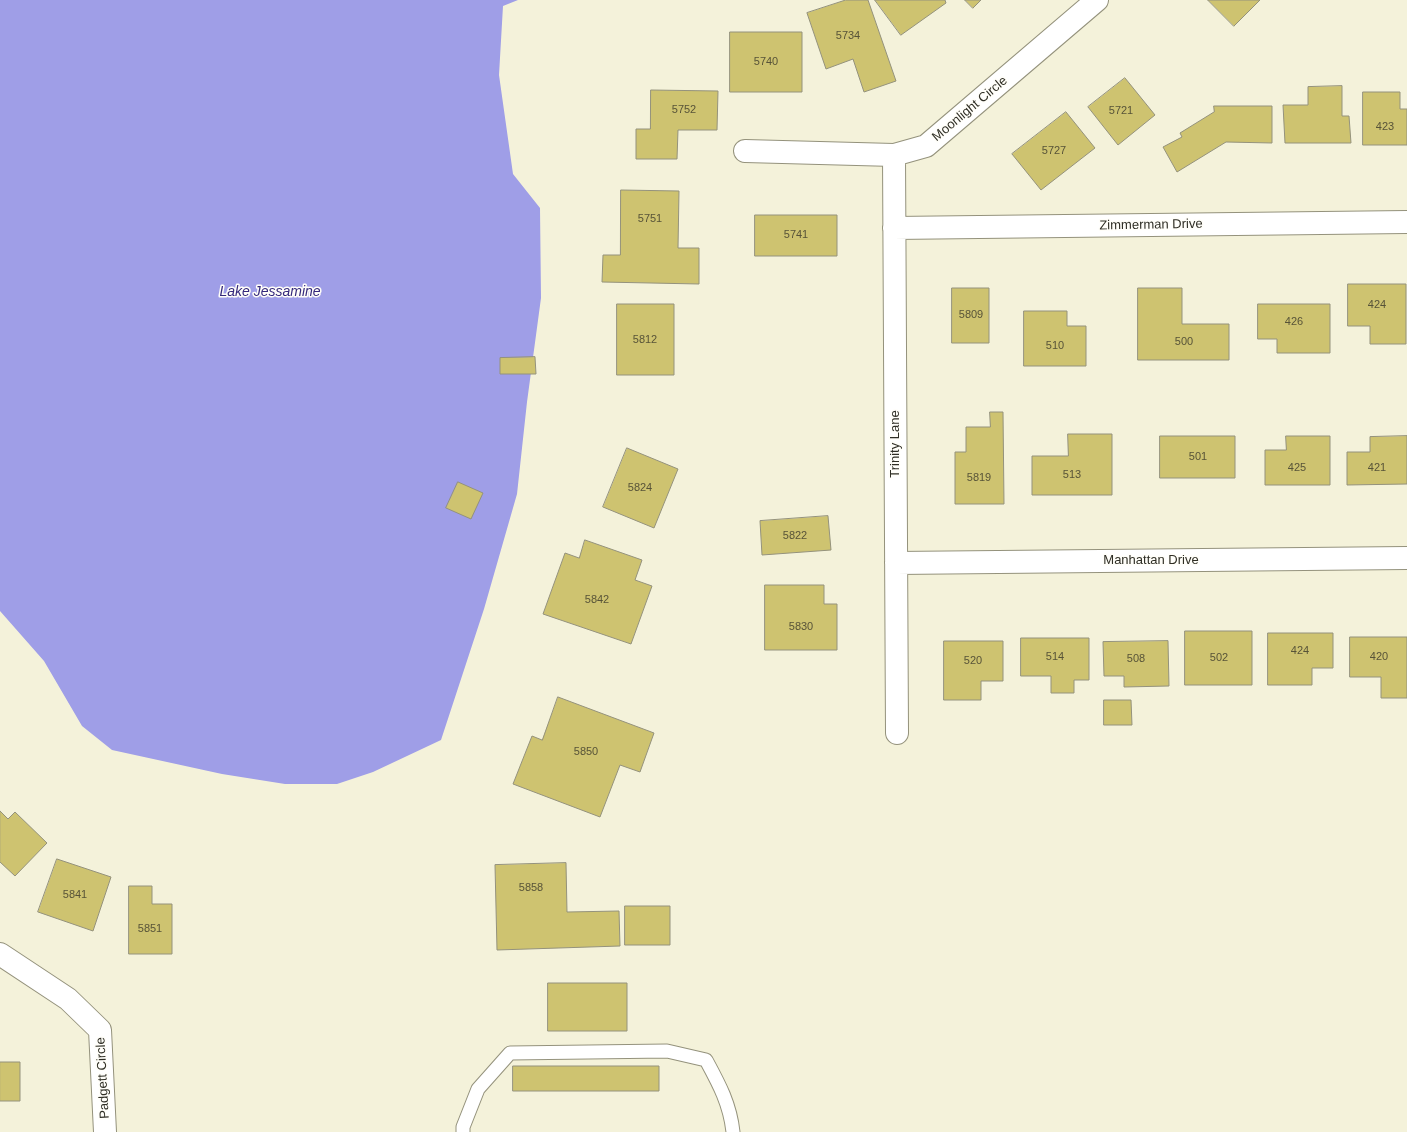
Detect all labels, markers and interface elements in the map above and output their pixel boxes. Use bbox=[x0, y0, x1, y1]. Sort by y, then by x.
house number: 5734 bbox=[836, 29, 860, 43]
house number: 5740 bbox=[754, 55, 778, 69]
street label: Moonlight Circle bbox=[929, 73, 1011, 145]
house number: 5752 bbox=[672, 103, 696, 117]
house number: 5721 bbox=[1109, 104, 1133, 118]
house number: 423 bbox=[1376, 120, 1394, 134]
house number: 5727 bbox=[1042, 144, 1066, 158]
house number: 5751 bbox=[638, 212, 662, 226]
street label: Zimmerman Drive bbox=[1099, 216, 1203, 234]
house number: 5741 bbox=[784, 228, 808, 242]
water label: Lake Jessamine bbox=[219, 284, 321, 300]
house number: 424 bbox=[1368, 298, 1386, 312]
house number: 5809 bbox=[959, 308, 983, 322]
house number: 426 bbox=[1285, 315, 1303, 329]
house number: 5812 bbox=[633, 333, 657, 347]
house number: 500 bbox=[1175, 335, 1193, 349]
house number: 510 bbox=[1046, 339, 1064, 353]
street label: Trinity Lane bbox=[887, 410, 903, 478]
house number: 501 bbox=[1189, 450, 1207, 464]
house number: 425 bbox=[1288, 461, 1306, 475]
house number: 421 bbox=[1368, 461, 1386, 475]
house number: 513 bbox=[1063, 468, 1081, 482]
house number: 5819 bbox=[967, 471, 991, 485]
house number: 5824 bbox=[628, 481, 652, 495]
house number: 5822 bbox=[783, 529, 807, 543]
street label: Manhattan Drive bbox=[1103, 552, 1199, 568]
house number: 5842 bbox=[585, 593, 609, 607]
house number: 5830 bbox=[789, 620, 813, 634]
house number: 424 bbox=[1291, 644, 1309, 658]
house number: 514 bbox=[1046, 650, 1064, 664]
house number: 420 bbox=[1370, 650, 1388, 664]
house number: 502 bbox=[1210, 651, 1228, 665]
house number: 508 bbox=[1127, 652, 1145, 666]
house number: 520 bbox=[964, 654, 982, 668]
house number: 5850 bbox=[574, 745, 598, 759]
house number: 5858 bbox=[519, 881, 543, 895]
house number: 5841 bbox=[63, 888, 87, 902]
house number: 5851 bbox=[138, 922, 162, 936]
street label: Padgett Circle bbox=[93, 1037, 113, 1119]

